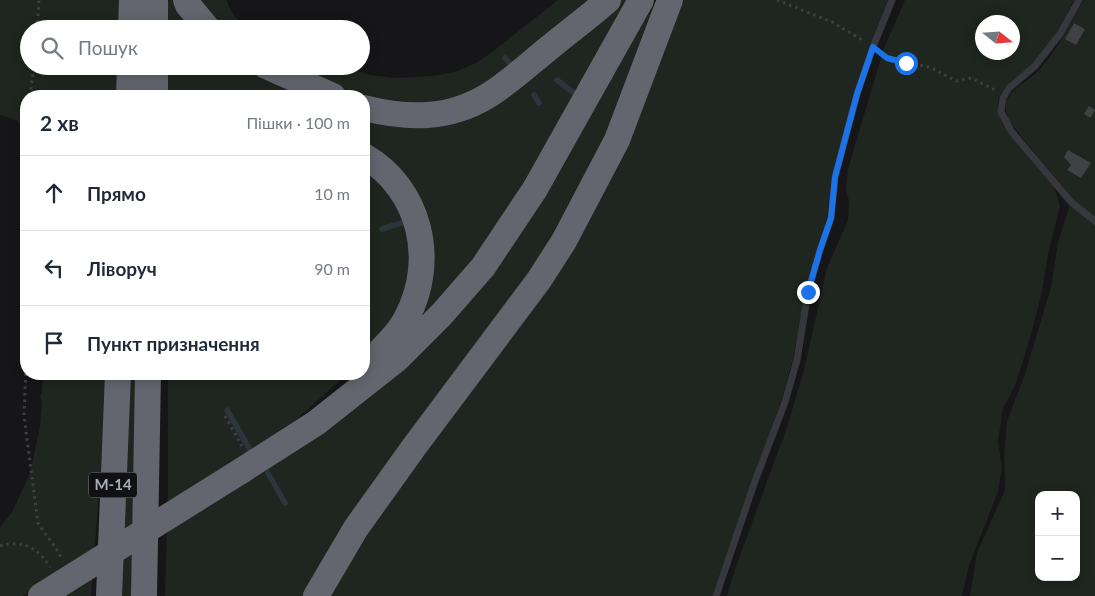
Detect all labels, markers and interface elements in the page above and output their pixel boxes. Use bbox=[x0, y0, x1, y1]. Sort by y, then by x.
north arrow bbox=[975, 15, 1020, 60]
search box bbox=[20, 20, 370, 75]
icon: search bbox=[38, 34, 66, 62]
text: Пошук bbox=[78, 36, 138, 59]
route start bbox=[895, 52, 918, 75]
text: 2 хв bbox=[40, 110, 79, 135]
text: Пішки · 100 m bbox=[246, 113, 350, 132]
icon: ahead bbox=[40, 179, 68, 207]
text: Прямо bbox=[87, 182, 146, 205]
text: 10 m bbox=[314, 184, 350, 203]
icon: left bbox=[40, 254, 68, 282]
text: Ліворуч bbox=[87, 257, 157, 280]
text: 90 m bbox=[314, 259, 350, 278]
route end bbox=[797, 281, 820, 304]
icon: arrive bbox=[40, 329, 68, 357]
text: Пункт призначення bbox=[87, 332, 260, 355]
road number: М-14 bbox=[89, 472, 137, 498]
map controls bbox=[1035, 491, 1080, 581]
button: + bbox=[1035, 491, 1080, 536]
button: − bbox=[1035, 536, 1080, 581]

